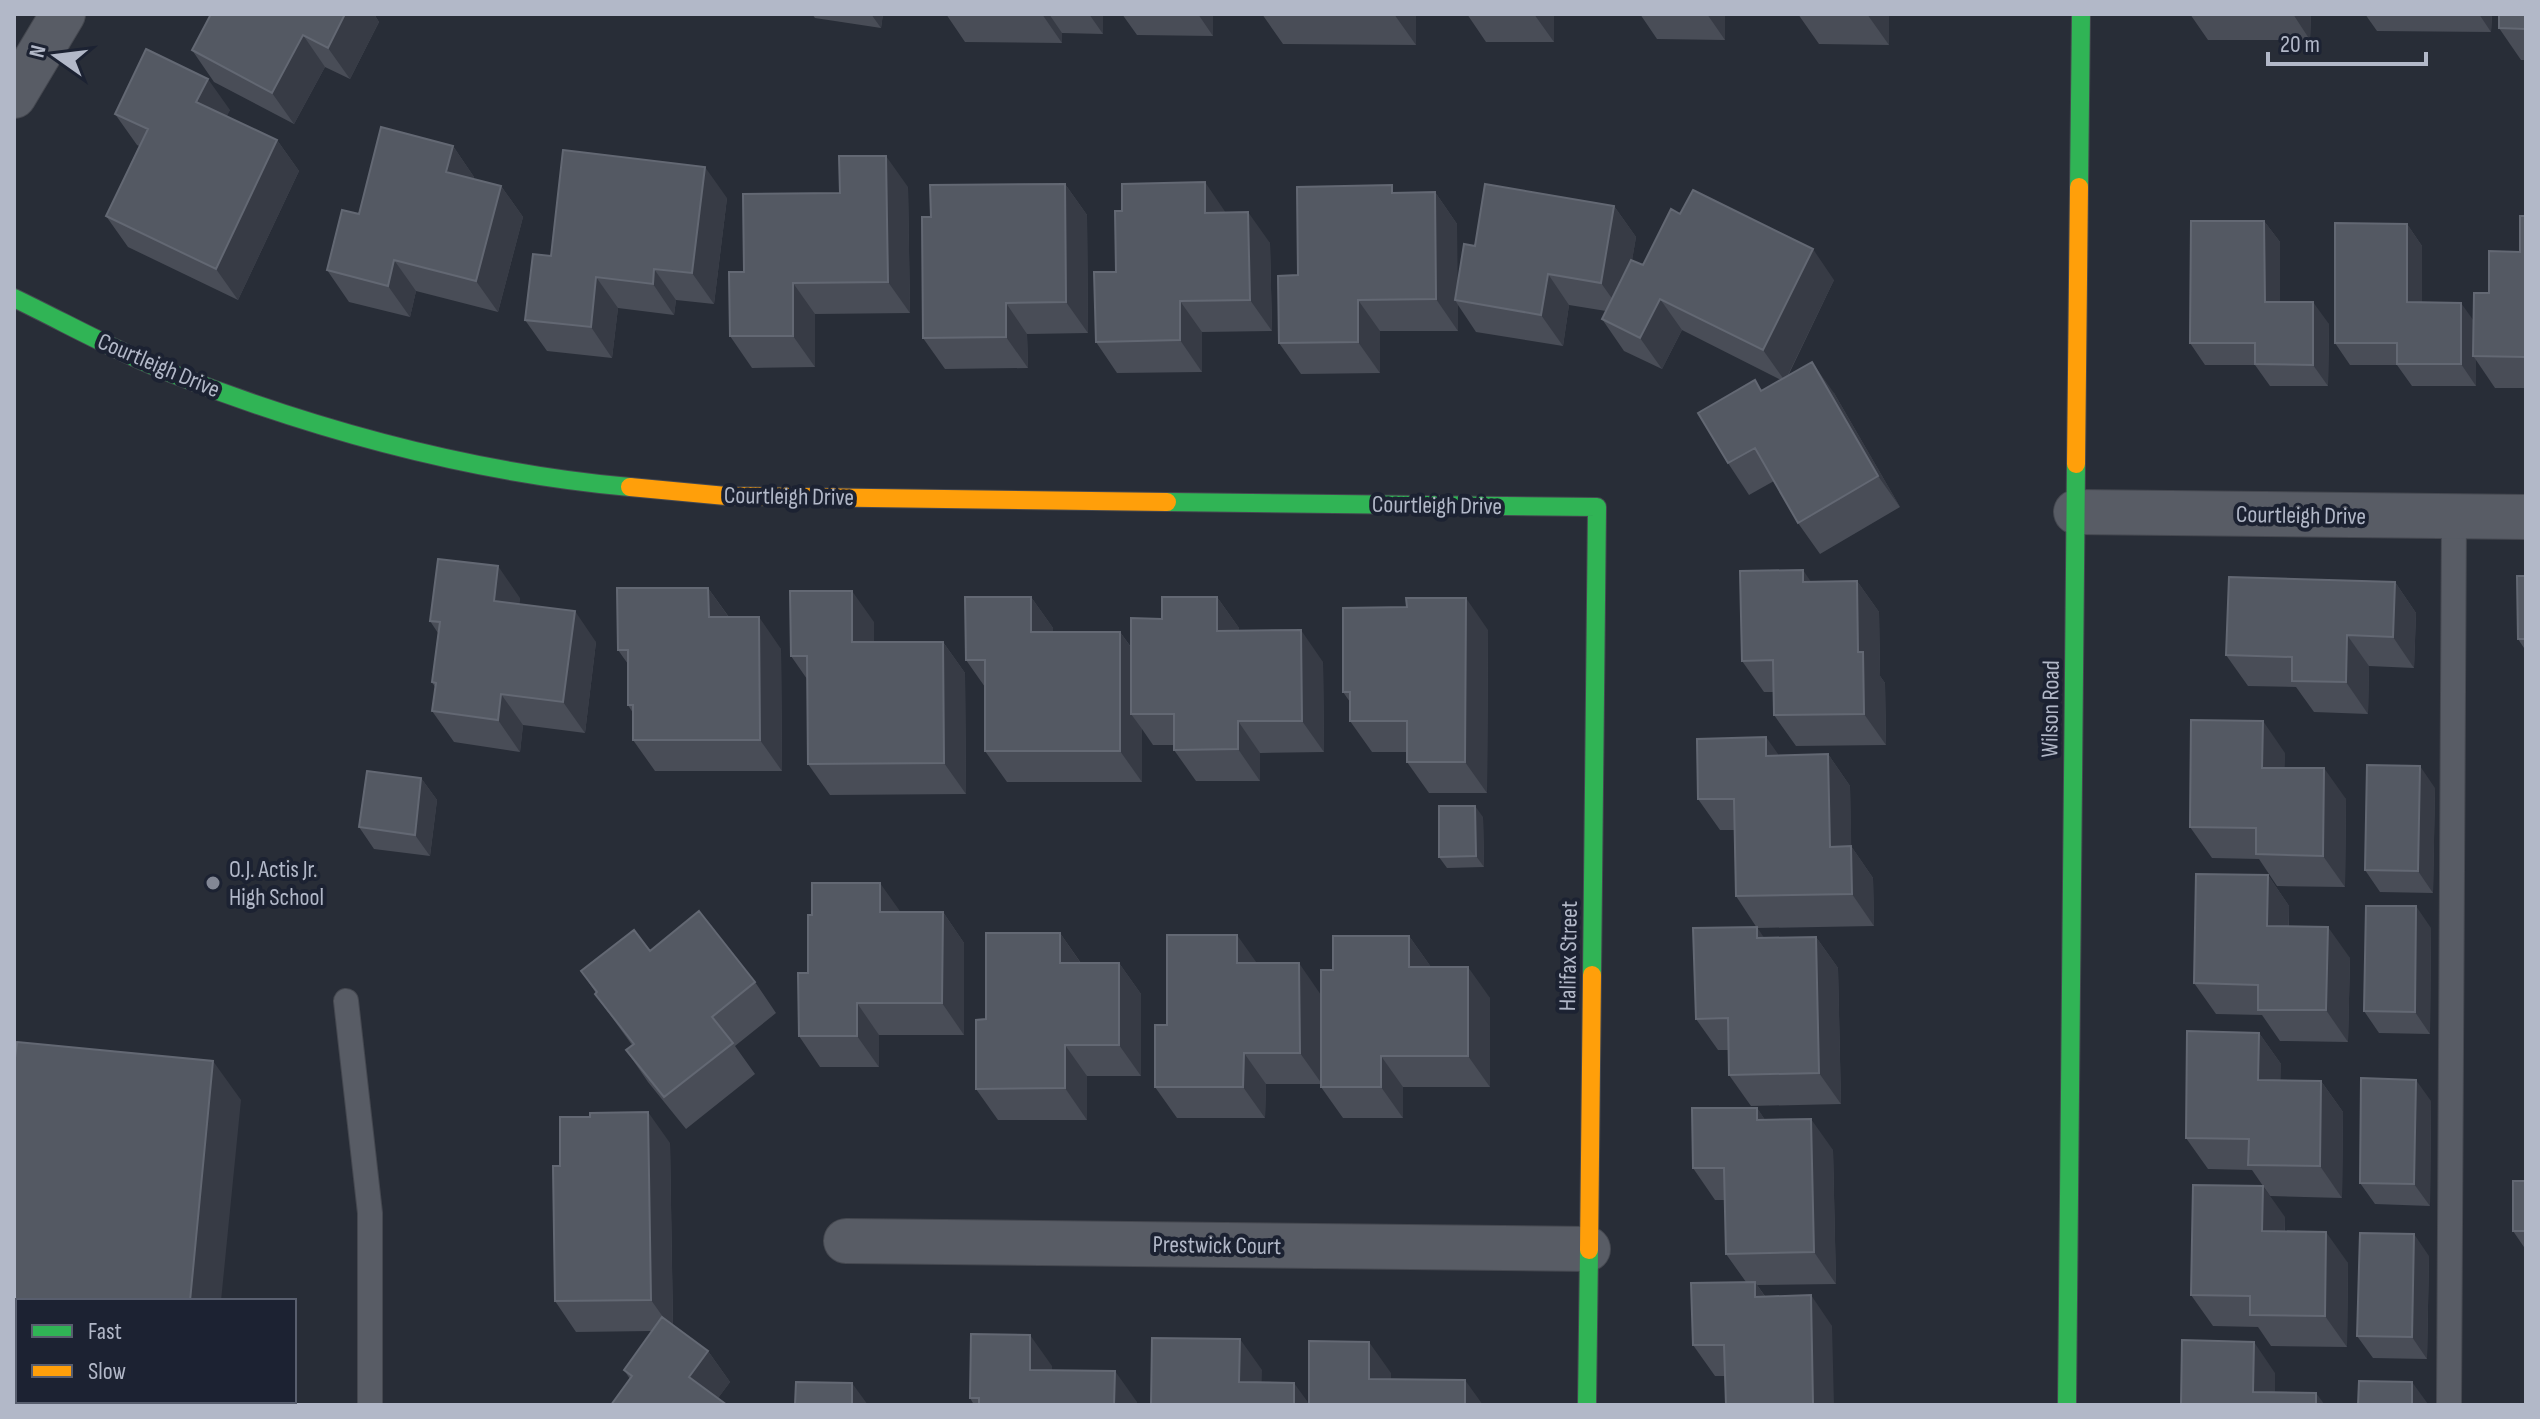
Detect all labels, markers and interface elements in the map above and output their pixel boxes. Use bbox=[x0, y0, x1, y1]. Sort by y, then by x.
north arrow bbox=[16, 16, 96, 96]
scale bar bbox=[2268, 16, 2426, 66]
text: 20 m bbox=[2280, 30, 2320, 59]
text: N bbox=[24, 43, 53, 60]
street label: Courtleigh Drive bbox=[93, 327, 224, 404]
street label: Courtleigh Drive bbox=[724, 481, 854, 512]
street label: Courtleigh Drive bbox=[1372, 490, 1502, 521]
street label: Courtleigh Drive bbox=[2236, 500, 2366, 531]
street label: Wilson Road bbox=[2035, 660, 2066, 758]
place label: O.J. Actis Jr. High School bbox=[229, 855, 324, 912]
marker: O.J. Actis Jr. High School bbox=[204, 874, 222, 892]
street label: Halifax Street bbox=[1553, 901, 1584, 1011]
street label: Prestwick Court bbox=[1152, 1230, 1282, 1261]
legend bbox=[16, 1299, 296, 1403]
text: Fast bbox=[88, 1317, 122, 1346]
text: Slow bbox=[88, 1357, 126, 1386]

